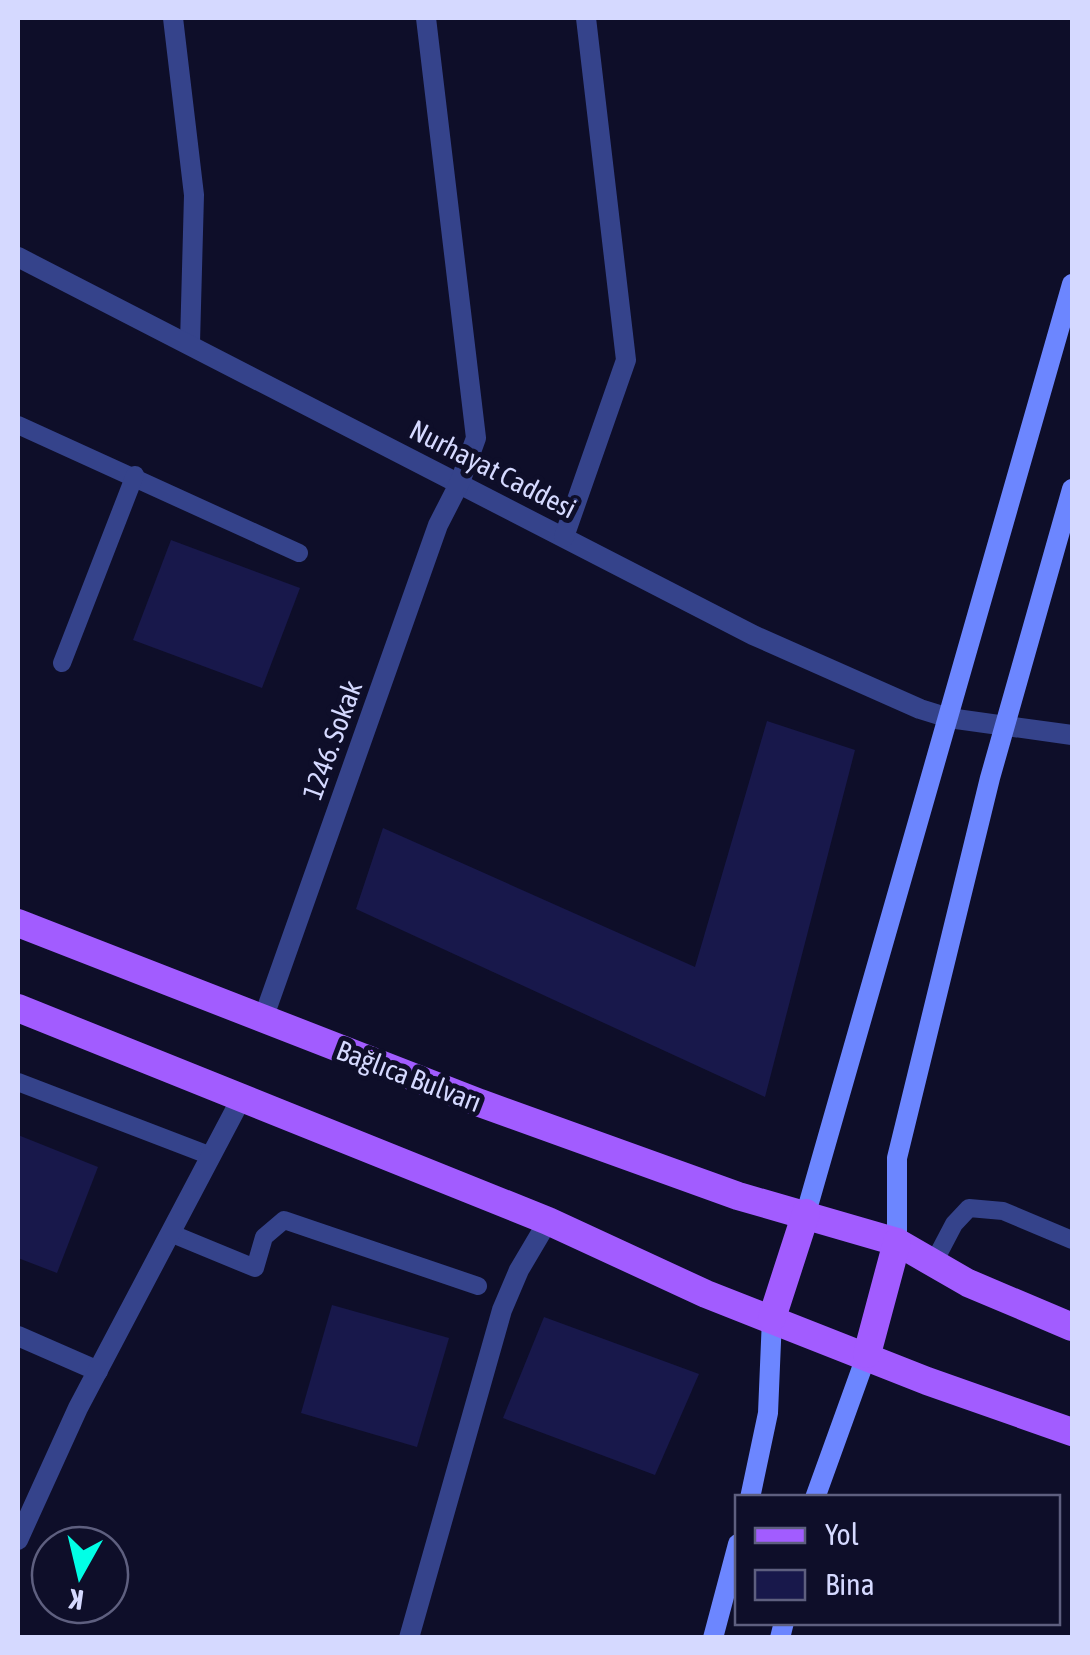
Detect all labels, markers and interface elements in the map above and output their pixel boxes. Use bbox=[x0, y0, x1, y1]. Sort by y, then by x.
street label: Nurhayat Caddesi bbox=[405, 413, 581, 525]
street label: 1246. Sokak bbox=[296, 676, 368, 804]
street label: Bağlıca Bulvarı bbox=[332, 1034, 486, 1118]
legend bbox=[735, 1495, 1060, 1625]
text: Yol bbox=[825, 1517, 859, 1551]
north arrow bbox=[30, 1525, 130, 1625]
text: Bina bbox=[825, 1567, 875, 1601]
text: K bbox=[67, 1583, 86, 1617]

